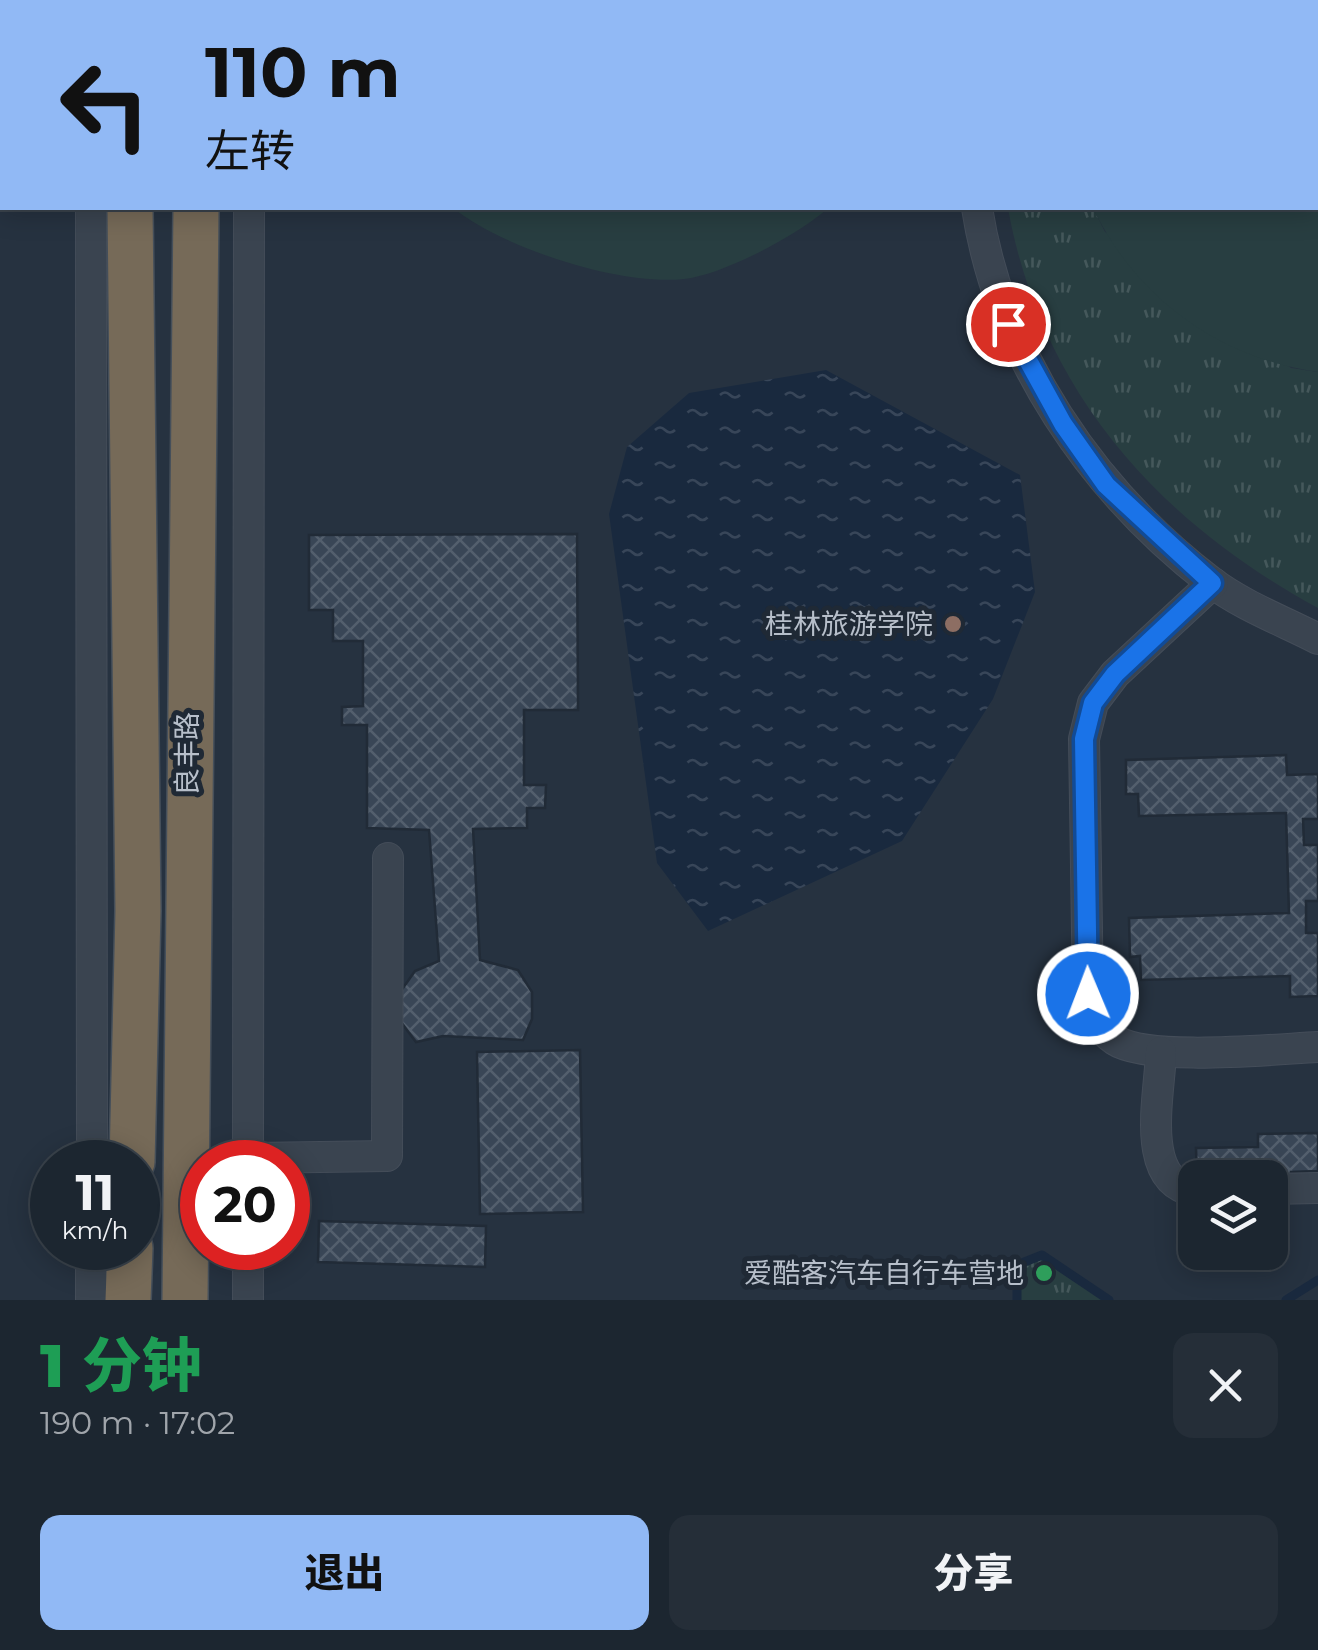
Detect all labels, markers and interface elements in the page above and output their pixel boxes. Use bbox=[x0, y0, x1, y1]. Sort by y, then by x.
text: 110 m bbox=[205, 29, 401, 115]
icon: left bbox=[40, 40, 170, 170]
text: 左转 bbox=[205, 123, 295, 178]
pin bbox=[966, 282, 1051, 367]
icon: arrive bbox=[981, 297, 1036, 352]
place label: 桂林旅游学院 bbox=[765, 607, 933, 641]
marker: 桂林旅游学院 bbox=[942, 613, 964, 635]
street label: 良丰路 bbox=[170, 712, 204, 796]
position arrow bbox=[1036, 942, 1140, 1046]
speed limit sign: 20 bbox=[180, 1140, 310, 1270]
map controls bbox=[1178, 1160, 1288, 1270]
button: layers bbox=[1178, 1160, 1288, 1270]
text: 11 bbox=[75, 1162, 115, 1223]
text: km/h bbox=[62, 1215, 128, 1245]
place label: 爱酷客汽车自行车营地 bbox=[744, 1256, 1024, 1290]
marker: 爱酷客汽车自行车营地 bbox=[1033, 1262, 1055, 1284]
text: 1 分钟 bbox=[40, 1329, 202, 1402]
button: close bbox=[1173, 1333, 1278, 1438]
text: 190 m · 17:02 bbox=[40, 1403, 235, 1442]
button: 退出 bbox=[40, 1515, 649, 1630]
button: 分享 bbox=[669, 1515, 1278, 1630]

